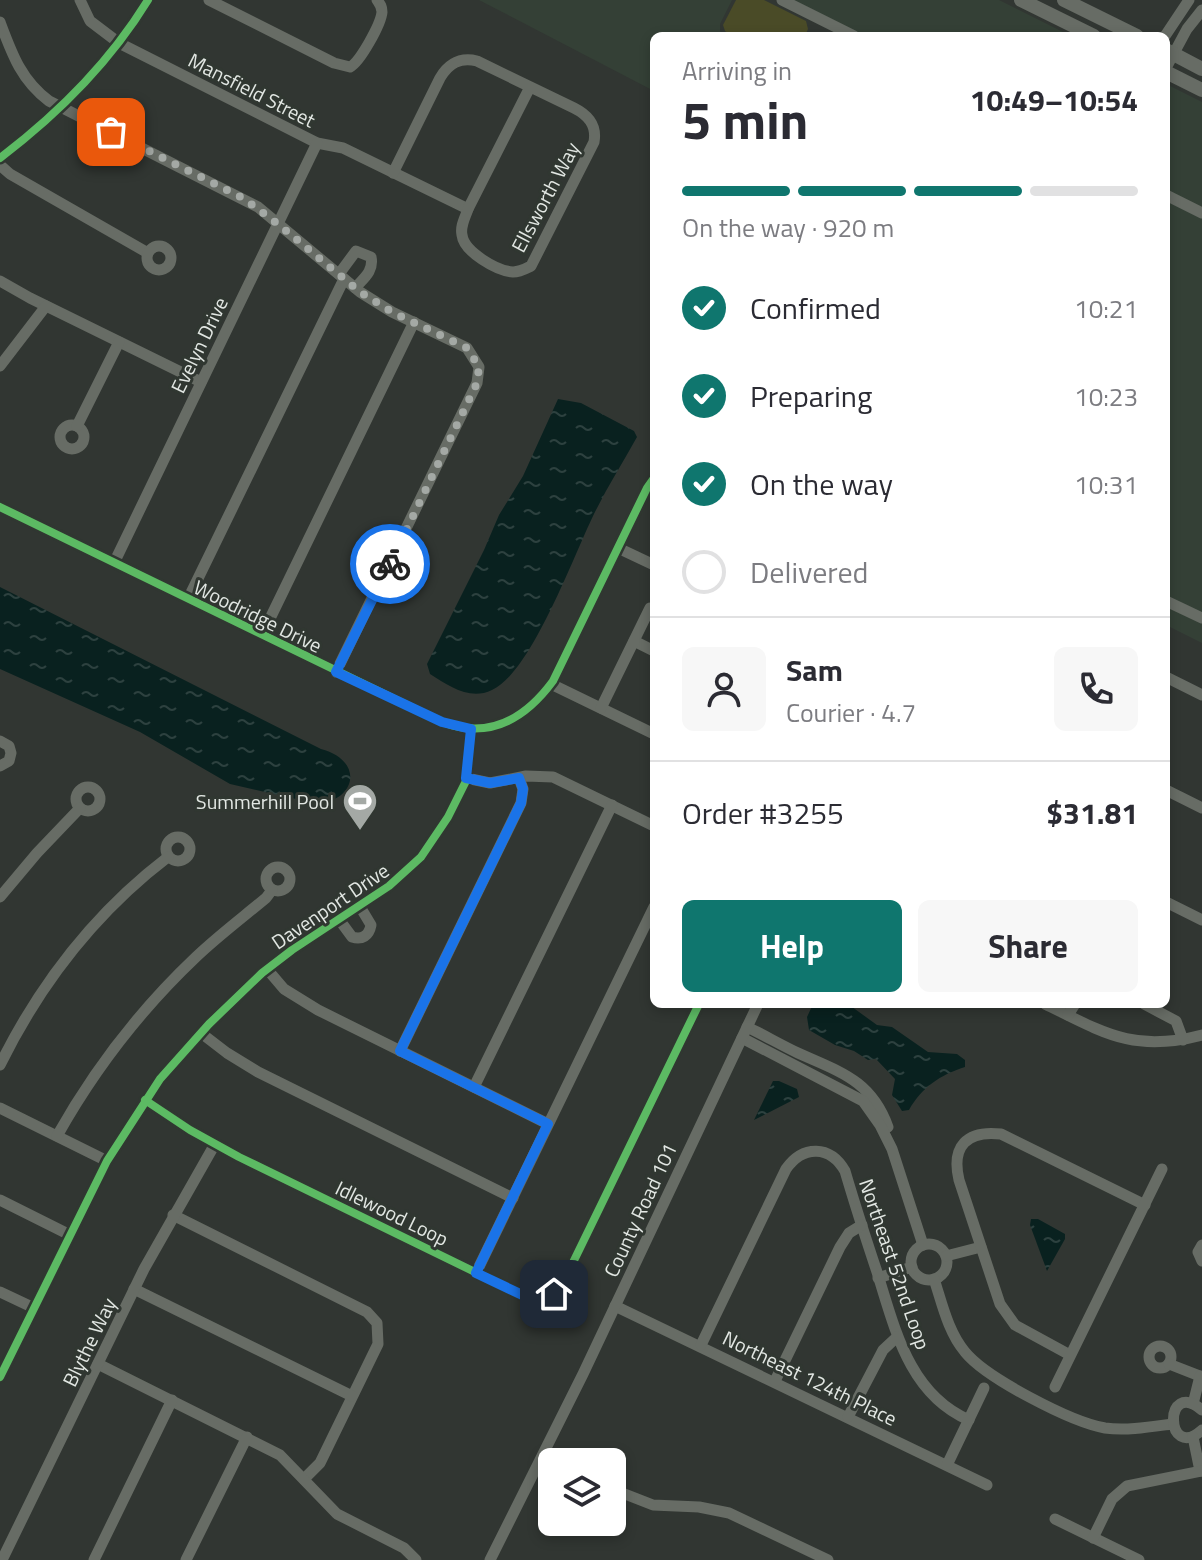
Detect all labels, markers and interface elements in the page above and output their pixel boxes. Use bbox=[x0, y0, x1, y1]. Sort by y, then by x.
street label: Mansfield Street bbox=[183, 45, 321, 135]
text: Arriving in bbox=[682, 51, 792, 90]
text: 10:49–10:54 bbox=[970, 77, 1138, 123]
text: 5 min bbox=[682, 80, 808, 159]
pin bbox=[77, 98, 145, 166]
icon: bag bbox=[89, 110, 133, 154]
street label: Ellsworth Way bbox=[503, 136, 587, 258]
text: On the way · 920 m bbox=[682, 208, 894, 247]
text: Confirmed bbox=[750, 285, 881, 331]
icon: check bbox=[682, 286, 726, 330]
text: 10:21 bbox=[1074, 289, 1138, 328]
street label: Evelyn Drive bbox=[162, 292, 236, 398]
text: Preparing bbox=[750, 373, 872, 419]
icon: check bbox=[682, 374, 726, 418]
text: 10:23 bbox=[1074, 377, 1138, 416]
text: On the way bbox=[750, 461, 893, 507]
icon: check bbox=[682, 462, 726, 506]
text: 10:31 bbox=[1074, 465, 1138, 504]
courier bbox=[350, 524, 430, 604]
icon: bike bbox=[368, 542, 412, 586]
text: Delivered bbox=[750, 549, 868, 595]
street label: Woodridge Drive bbox=[189, 572, 327, 660]
button: person bbox=[682, 647, 766, 731]
text: Sam bbox=[786, 647, 843, 693]
button: phone bbox=[1054, 647, 1138, 731]
text: Courier · 4.7 bbox=[786, 693, 916, 732]
sports icon: Summerhill Pool bbox=[341, 782, 379, 832]
place label: Summerhill Pool bbox=[196, 786, 334, 817]
text: Order #3255 bbox=[682, 790, 844, 836]
text: $31.81 bbox=[1046, 790, 1138, 836]
street label: Davenport Drive bbox=[265, 855, 395, 957]
button: Help bbox=[682, 900, 902, 992]
button: Share bbox=[918, 900, 1138, 992]
street label: County Road 101 bbox=[595, 1138, 685, 1282]
street label: Idlewood Loop bbox=[330, 1172, 454, 1254]
street label: Northeast 52nd Loop bbox=[851, 1174, 939, 1354]
pin bbox=[520, 1260, 588, 1328]
icon: home bbox=[532, 1272, 576, 1316]
street label: Blythe Way bbox=[54, 1292, 124, 1392]
street label: Northeast 124th Place bbox=[718, 1322, 902, 1434]
map controls bbox=[538, 1448, 626, 1536]
button: layers bbox=[538, 1448, 626, 1536]

